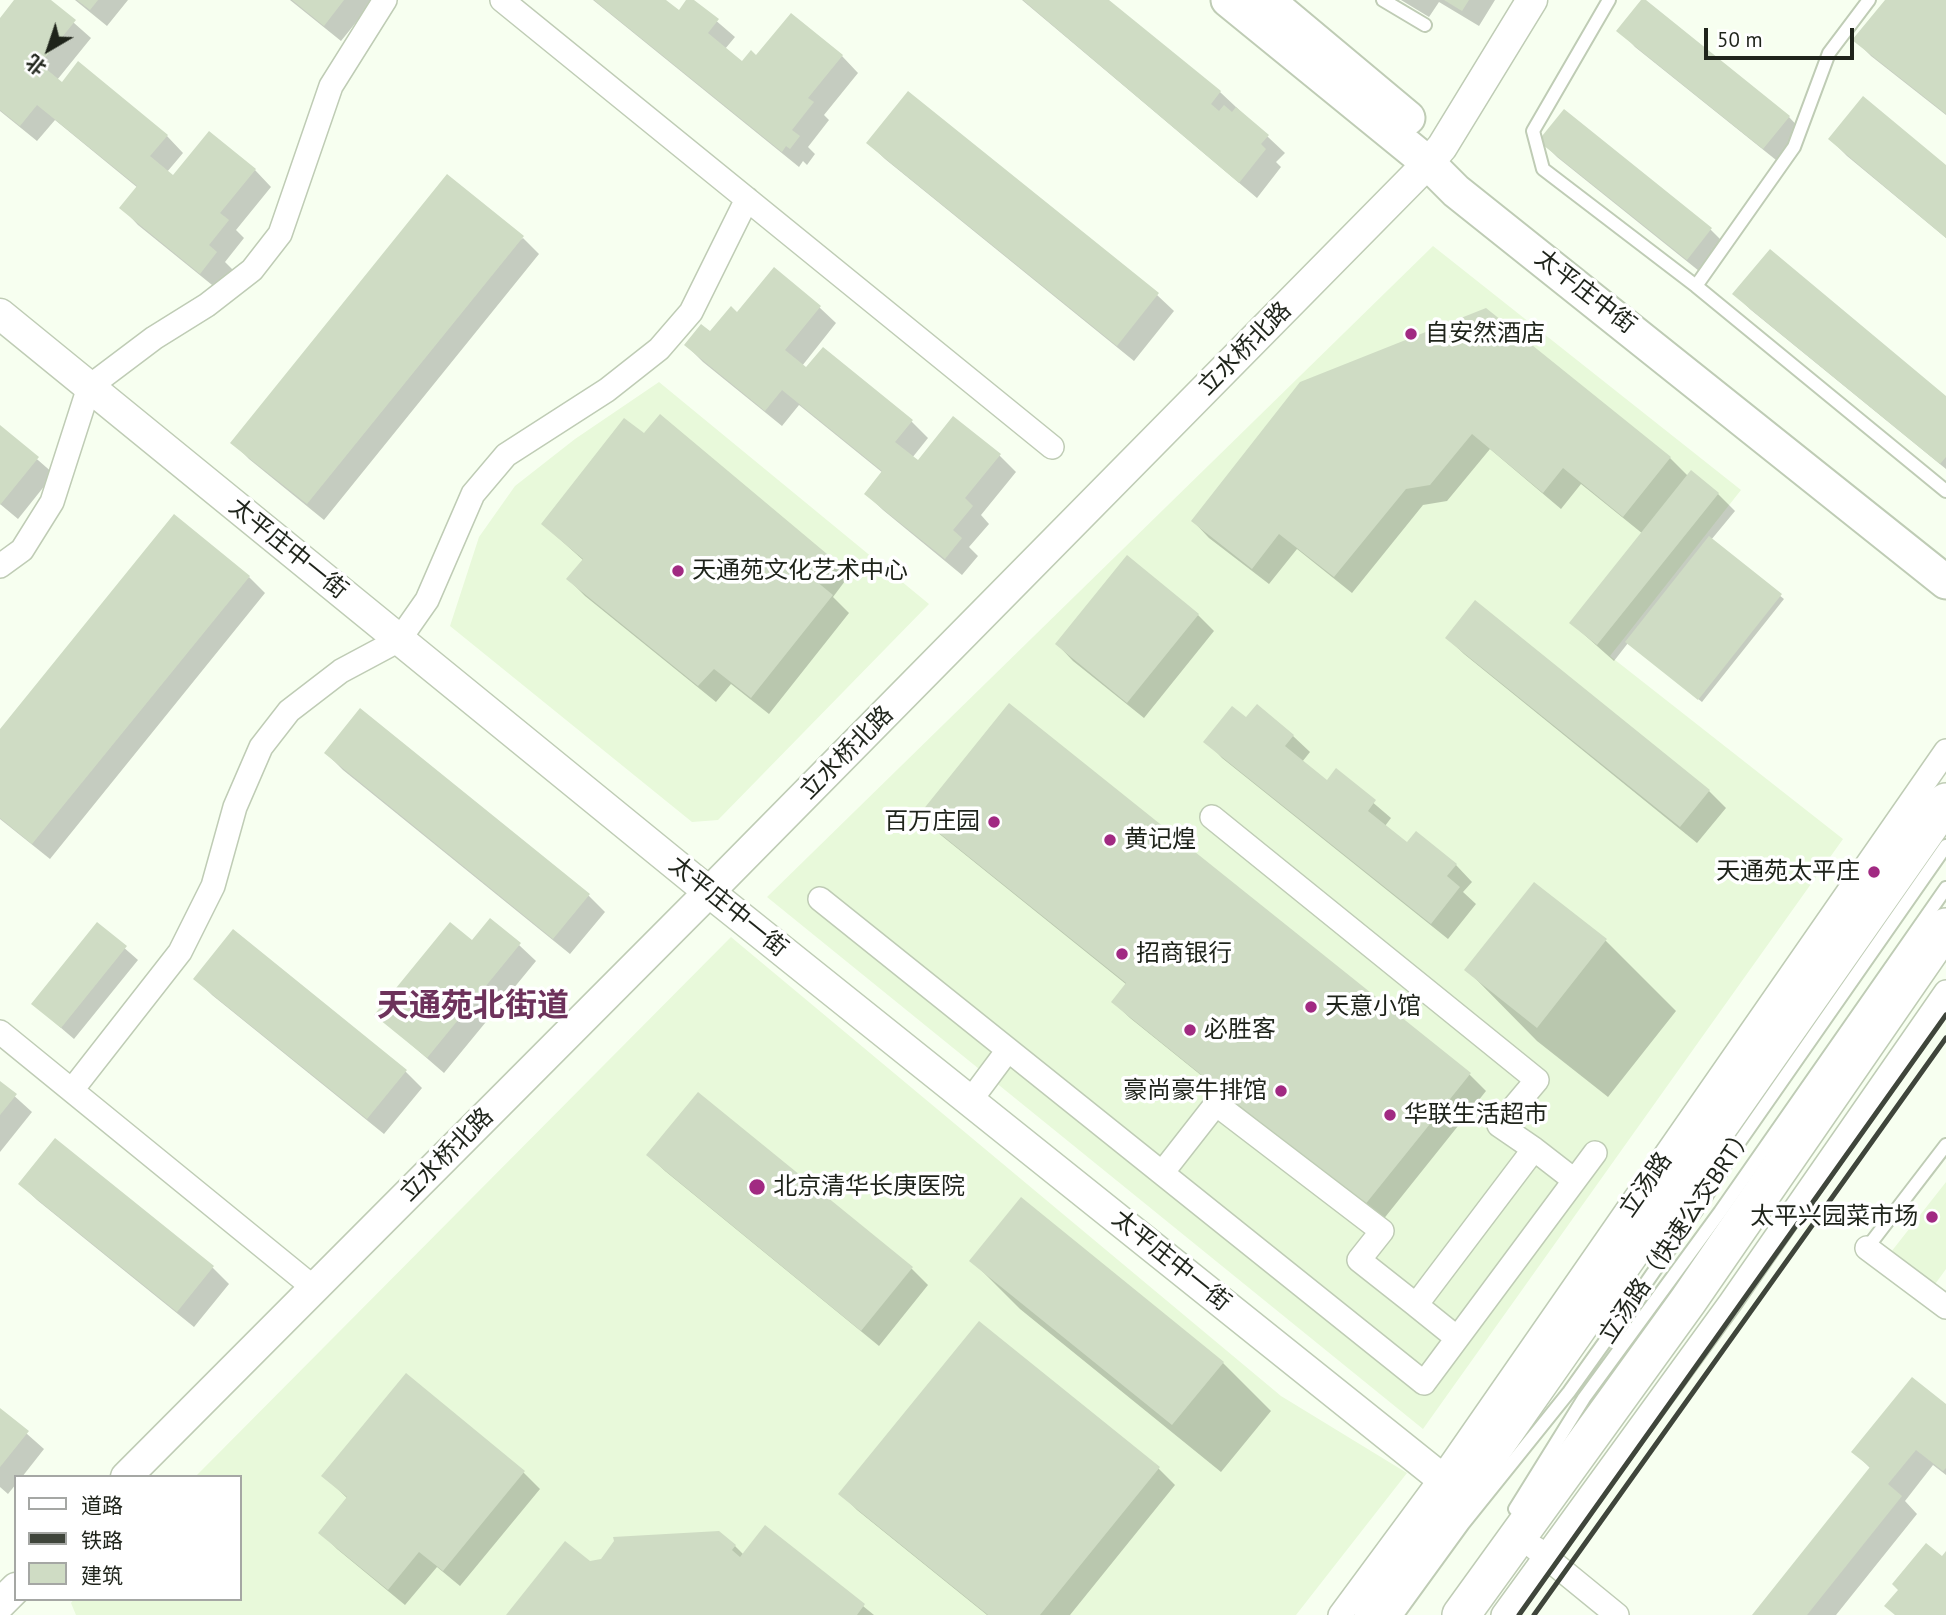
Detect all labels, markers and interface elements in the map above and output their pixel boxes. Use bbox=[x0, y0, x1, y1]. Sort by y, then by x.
north arrow bbox=[14, 14, 84, 84]
scale bar bbox=[1708, 14, 1858, 58]
text: 50 m bbox=[1717, 26, 1763, 53]
text: 北 bbox=[21, 50, 51, 81]
street label: 太平庄中街 bbox=[1529, 244, 1641, 340]
street label: 立水桥北路 bbox=[1192, 296, 1298, 402]
place label: 自安然酒店 bbox=[1425, 320, 1545, 348]
marker: 自安然酒店 bbox=[1403, 326, 1419, 342]
street label: 太平庄中一街 bbox=[223, 492, 353, 606]
place label: 天通苑文化艺术中心 bbox=[692, 557, 908, 585]
marker: 天通苑文化艺术中心 bbox=[670, 563, 686, 579]
street label: 立水桥北路 bbox=[794, 700, 900, 806]
place label: 百万庄园 bbox=[884, 808, 980, 836]
marker: 百万庄园 bbox=[986, 814, 1002, 830]
place label: 黄记煌 bbox=[1124, 826, 1196, 854]
marker: 黄记煌 bbox=[1102, 832, 1118, 848]
street label: 太平庄中一街 bbox=[663, 850, 793, 964]
place label: 天通苑太平庄 bbox=[1716, 858, 1860, 886]
marker: 天通苑太平庄 bbox=[1866, 864, 1882, 880]
place label: 招商银行 bbox=[1136, 940, 1232, 968]
marker: 招商银行 bbox=[1114, 946, 1130, 962]
district label: 天通苑北街道 bbox=[377, 988, 569, 1026]
place label: 天意小馆 bbox=[1325, 993, 1421, 1021]
marker: 天意小馆 bbox=[1303, 999, 1319, 1015]
place label: 必胜客 bbox=[1204, 1016, 1276, 1044]
marker: 必胜客 bbox=[1182, 1022, 1198, 1038]
place label: 豪尚豪牛排馆 bbox=[1123, 1077, 1267, 1105]
marker: 豪尚豪牛排馆 bbox=[1273, 1083, 1289, 1099]
place label: 华联生活超市 bbox=[1404, 1101, 1548, 1129]
street label: 立水桥北路 bbox=[394, 1102, 500, 1208]
marker: 华联生活超市 bbox=[1382, 1107, 1398, 1123]
street label: 立汤路（快速公交BRT） bbox=[1593, 1121, 1761, 1349]
street label: 立汤路 bbox=[1614, 1147, 1678, 1223]
place label: 北京清华长庚医院 bbox=[773, 1173, 965, 1201]
marker: 北京清华长庚医院 bbox=[747, 1177, 767, 1197]
place label: 太平兴园菜市场 bbox=[1750, 1203, 1918, 1231]
street label: 太平庄中一街 bbox=[1106, 1204, 1236, 1318]
marker: 太平兴园菜市场 bbox=[1924, 1209, 1940, 1225]
legend bbox=[14, 1475, 242, 1601]
text: 道路 bbox=[81, 1492, 123, 1519]
text: 铁路 bbox=[81, 1527, 123, 1554]
text: 建筑 bbox=[81, 1562, 123, 1589]

